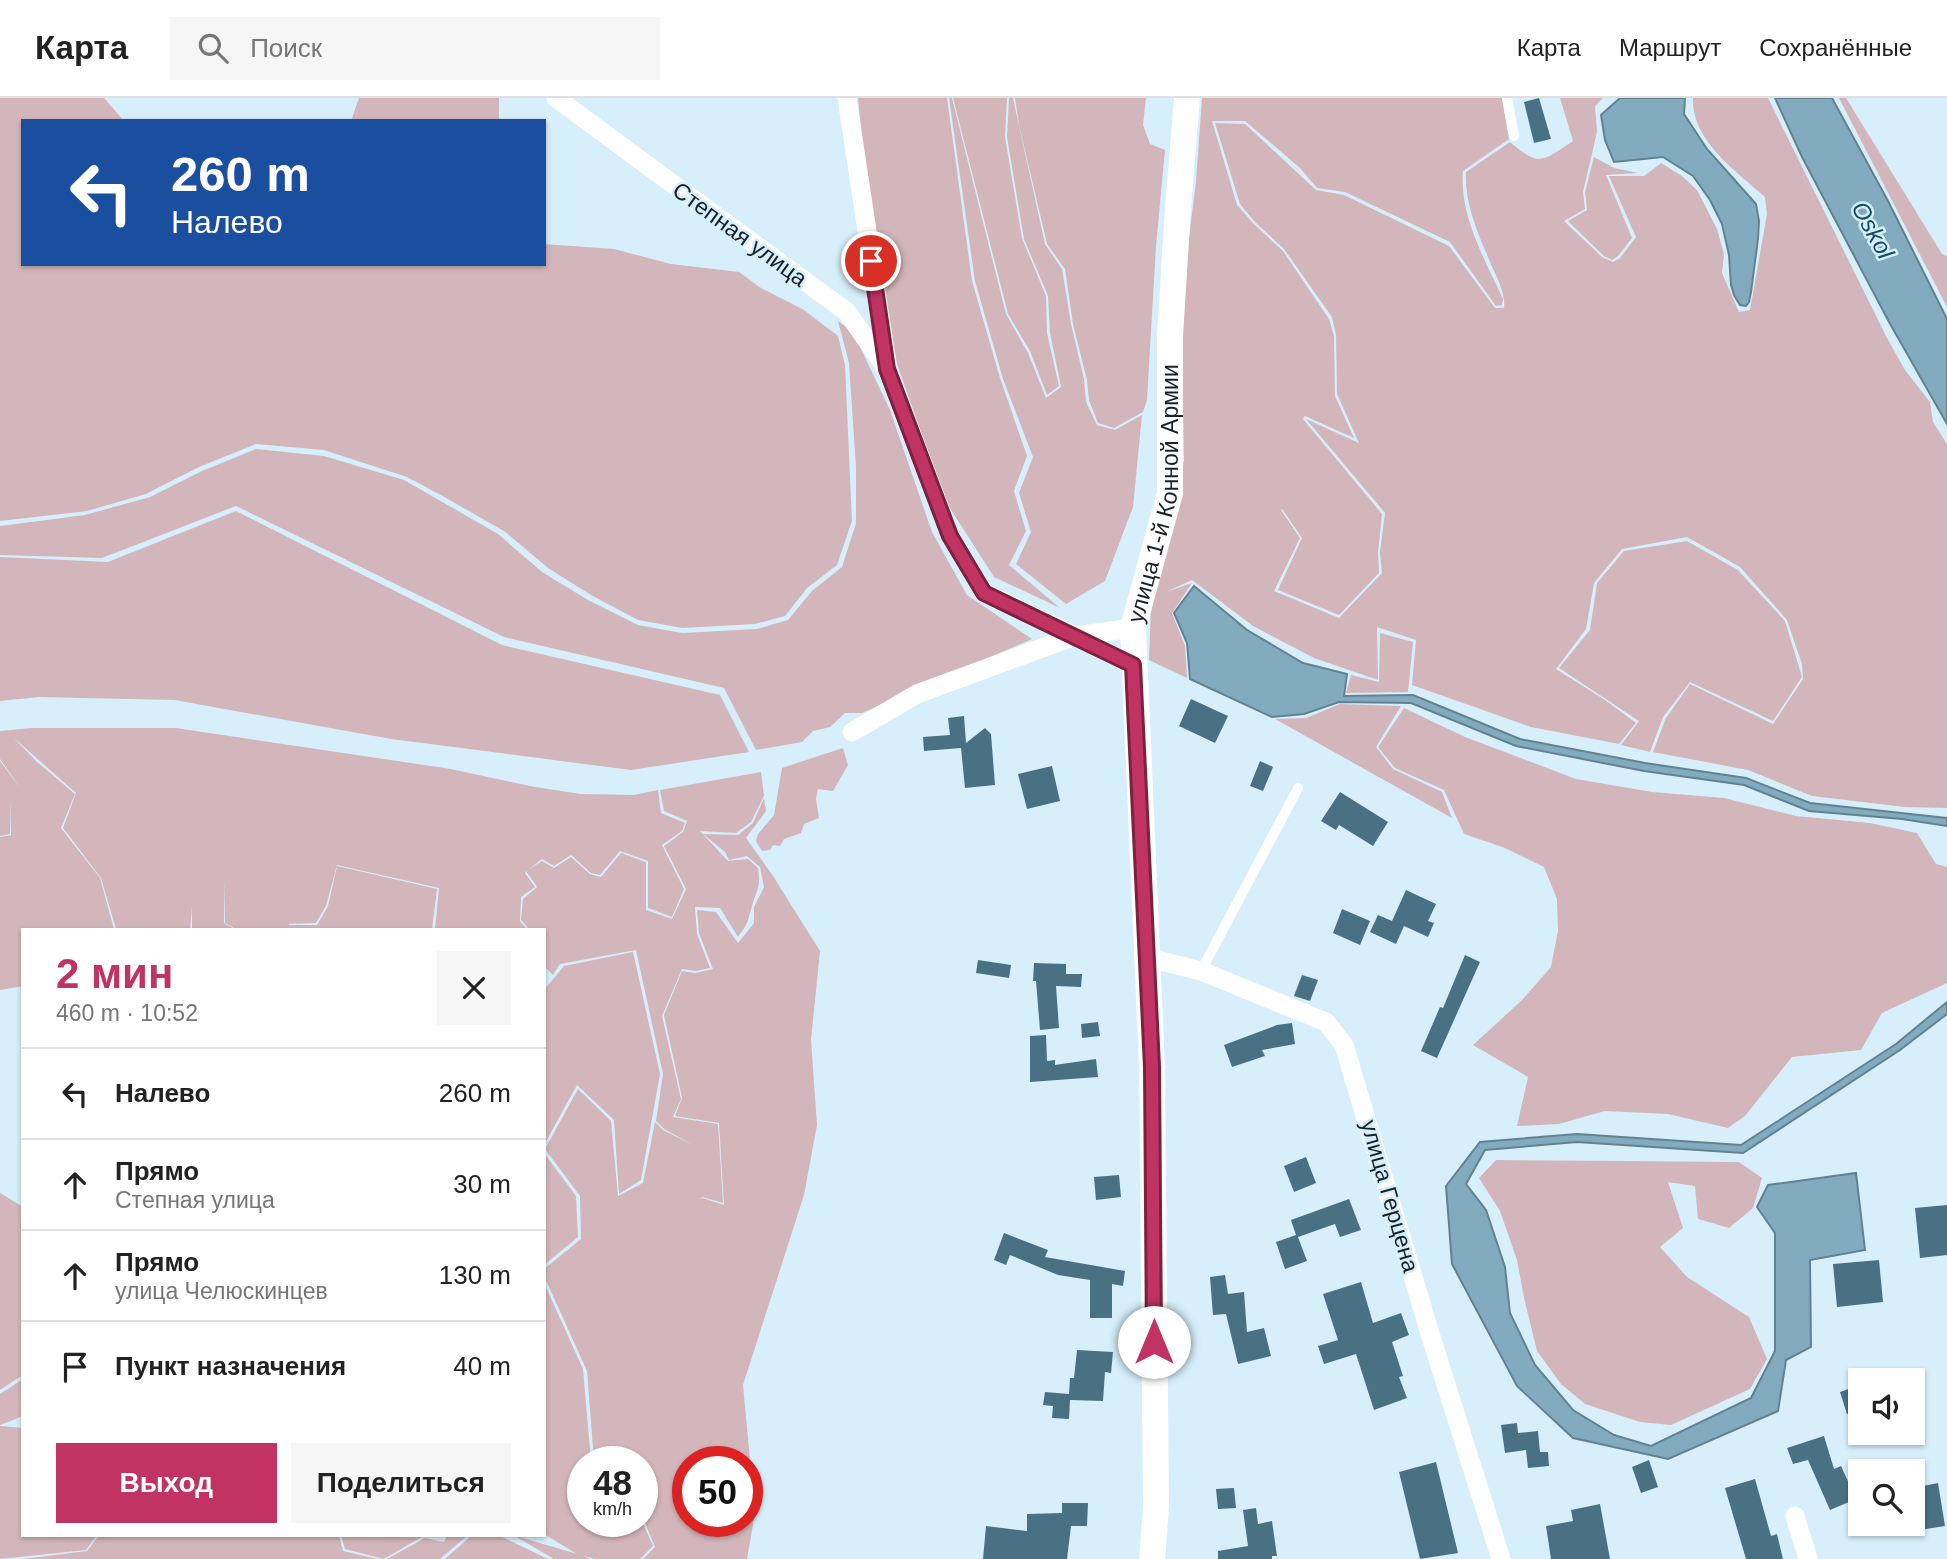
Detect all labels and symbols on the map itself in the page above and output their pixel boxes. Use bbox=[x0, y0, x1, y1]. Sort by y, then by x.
street label: Степная улица bbox=[668, 177, 812, 292]
water label: Oskol bbox=[1846, 197, 1900, 264]
pin bbox=[841, 231, 901, 291]
street label: улица 1-й Конной Армии bbox=[1122, 364, 1183, 626]
street label: улица Герцена bbox=[1356, 1117, 1424, 1275]
position arrow bbox=[1117, 1305, 1191, 1379]
speed limit sign: 50 bbox=[672, 1446, 763, 1537]

